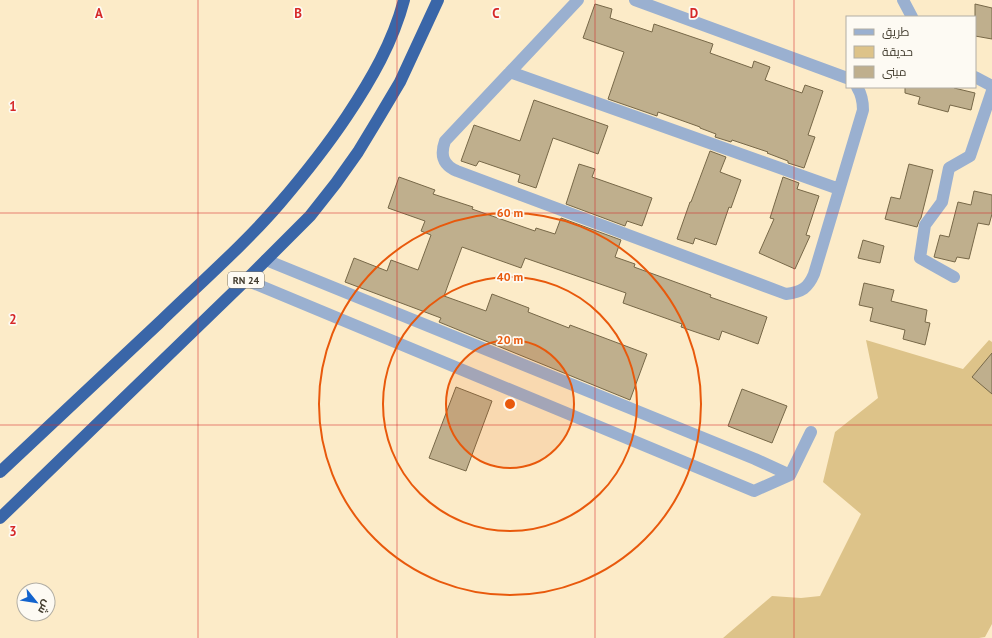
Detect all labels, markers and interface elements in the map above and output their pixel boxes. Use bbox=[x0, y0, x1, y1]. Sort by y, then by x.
text: A bbox=[95, 5, 103, 22]
text: B bbox=[294, 5, 302, 22]
text: C bbox=[492, 5, 500, 22]
text: D bbox=[690, 5, 698, 22]
legend bbox=[846, 16, 976, 88]
text: طريق bbox=[882, 24, 910, 39]
text: حديقة bbox=[882, 44, 913, 59]
text: مبنى bbox=[882, 64, 907, 79]
text: 1 bbox=[9, 98, 17, 115]
text: 60 m bbox=[497, 205, 523, 220]
text: 40 m bbox=[497, 269, 523, 284]
road number: RN 24 bbox=[228, 272, 264, 288]
text: 2 bbox=[9, 311, 17, 328]
text: 20 m bbox=[497, 332, 523, 347]
centre of rings bbox=[503, 397, 517, 411]
text: 3 bbox=[9, 523, 17, 540]
north arrow bbox=[16, 582, 56, 622]
text: ش bbox=[35, 597, 54, 617]

